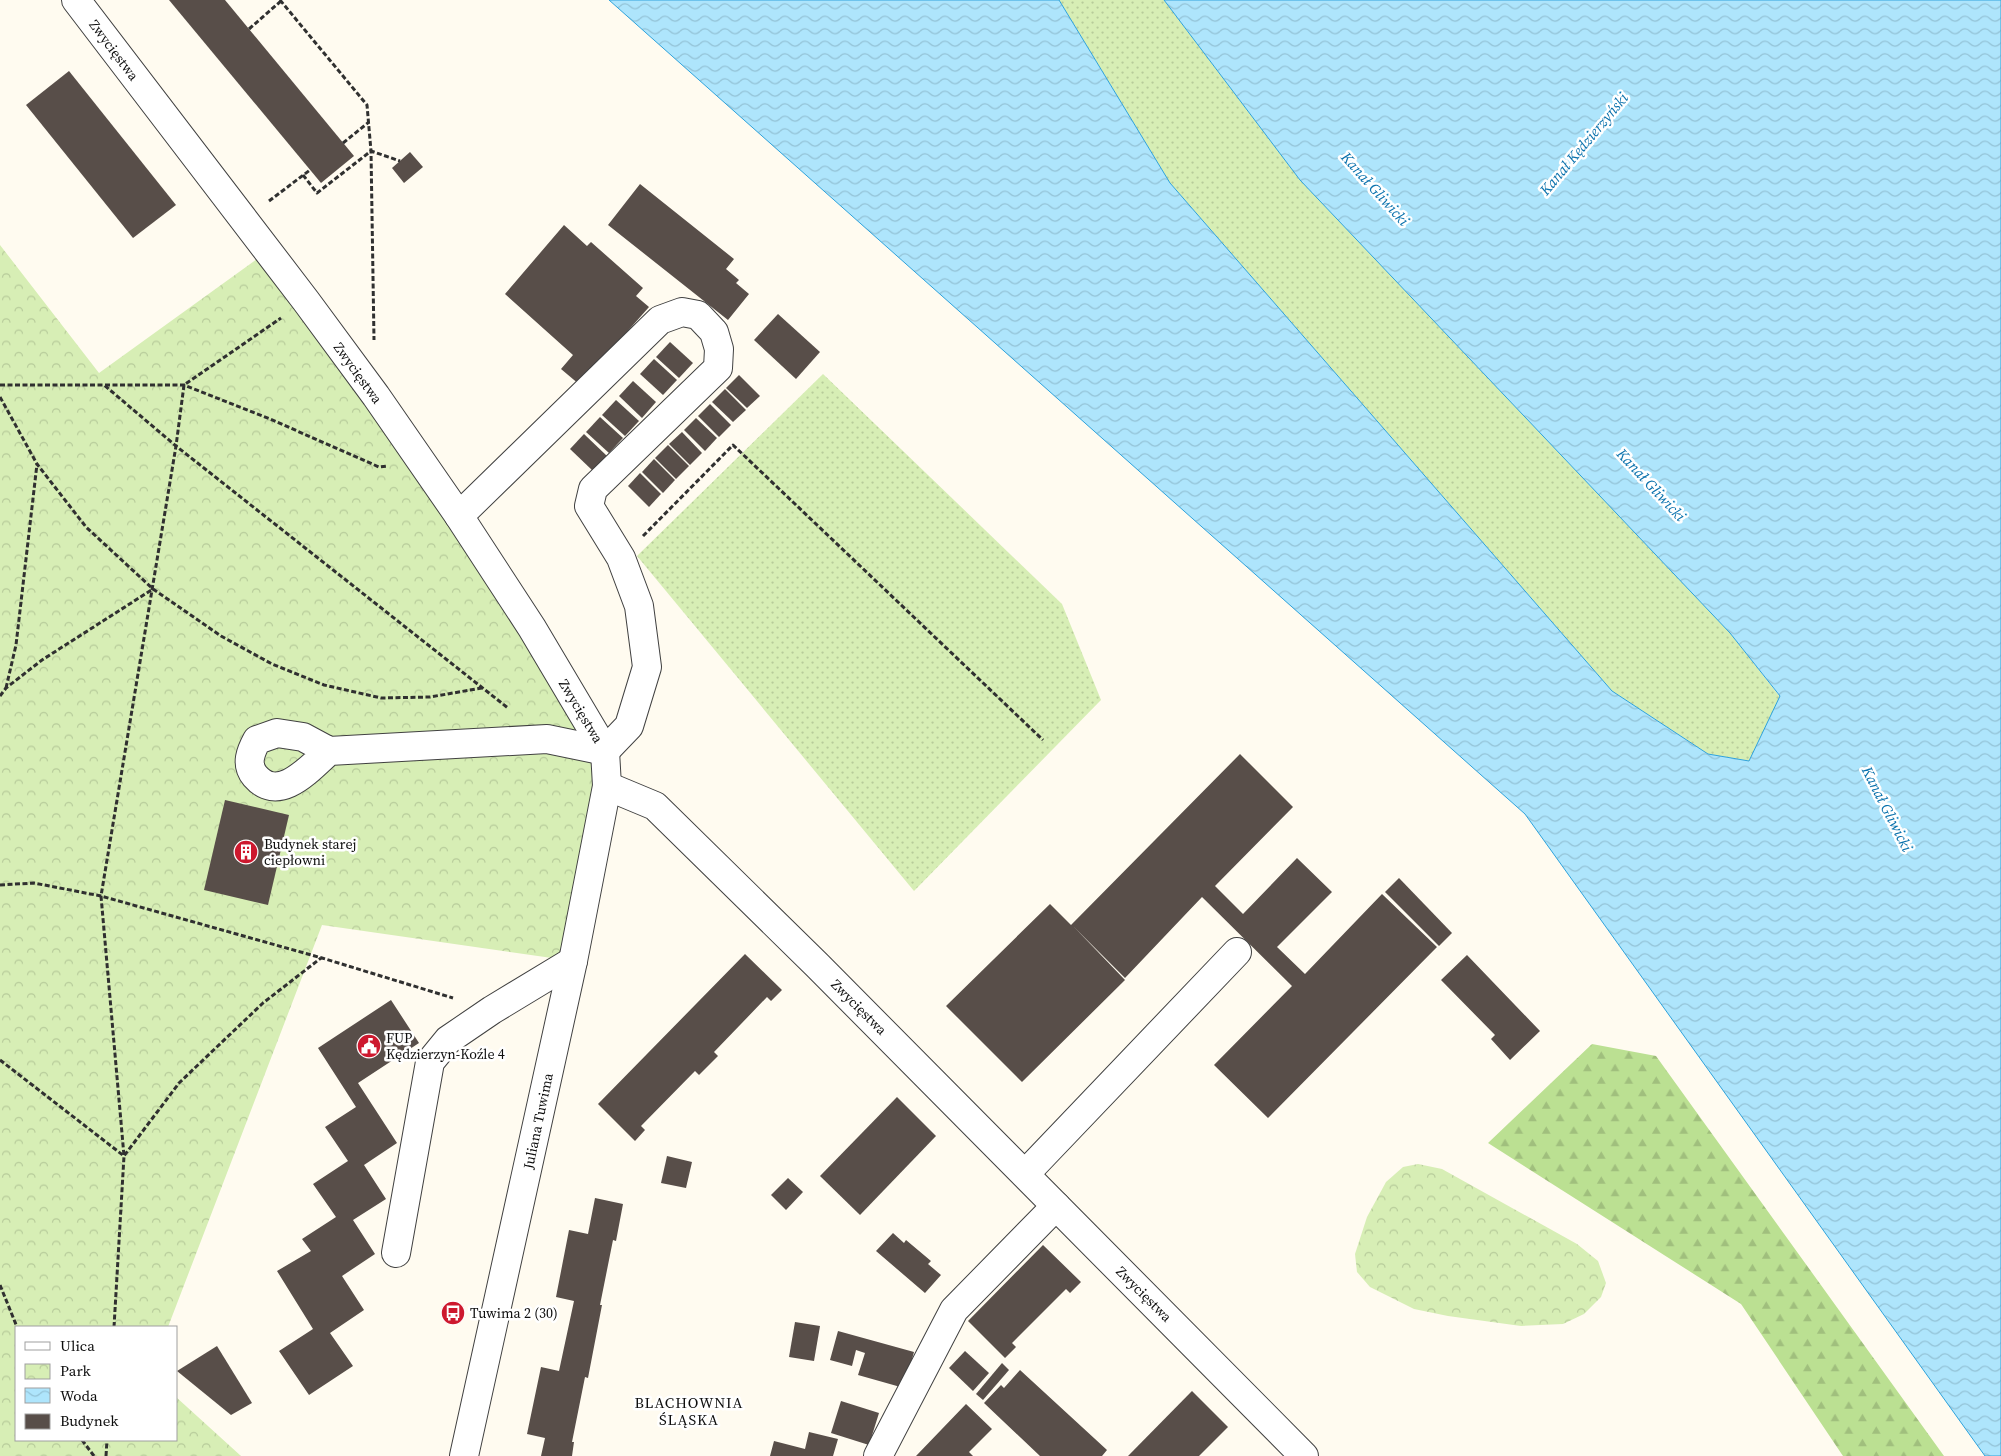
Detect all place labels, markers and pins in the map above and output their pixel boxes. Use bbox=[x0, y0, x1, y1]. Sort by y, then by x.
place label: Budynek starej ciepłowni bbox=[264, 834, 357, 870]
building icon: Budynek starej ciepłowni bbox=[233, 839, 259, 865]
place label: FUP Kędzierzyn-Koźle 4 bbox=[386, 1028, 505, 1064]
public building icon: FUP Kędzierzyn-Koźle 4 bbox=[356, 1033, 382, 1059]
bus stop icon: Tuwima 2 (30) bbox=[440, 1300, 466, 1326]
place label: Tuwima 2 (30) bbox=[470, 1303, 558, 1323]

